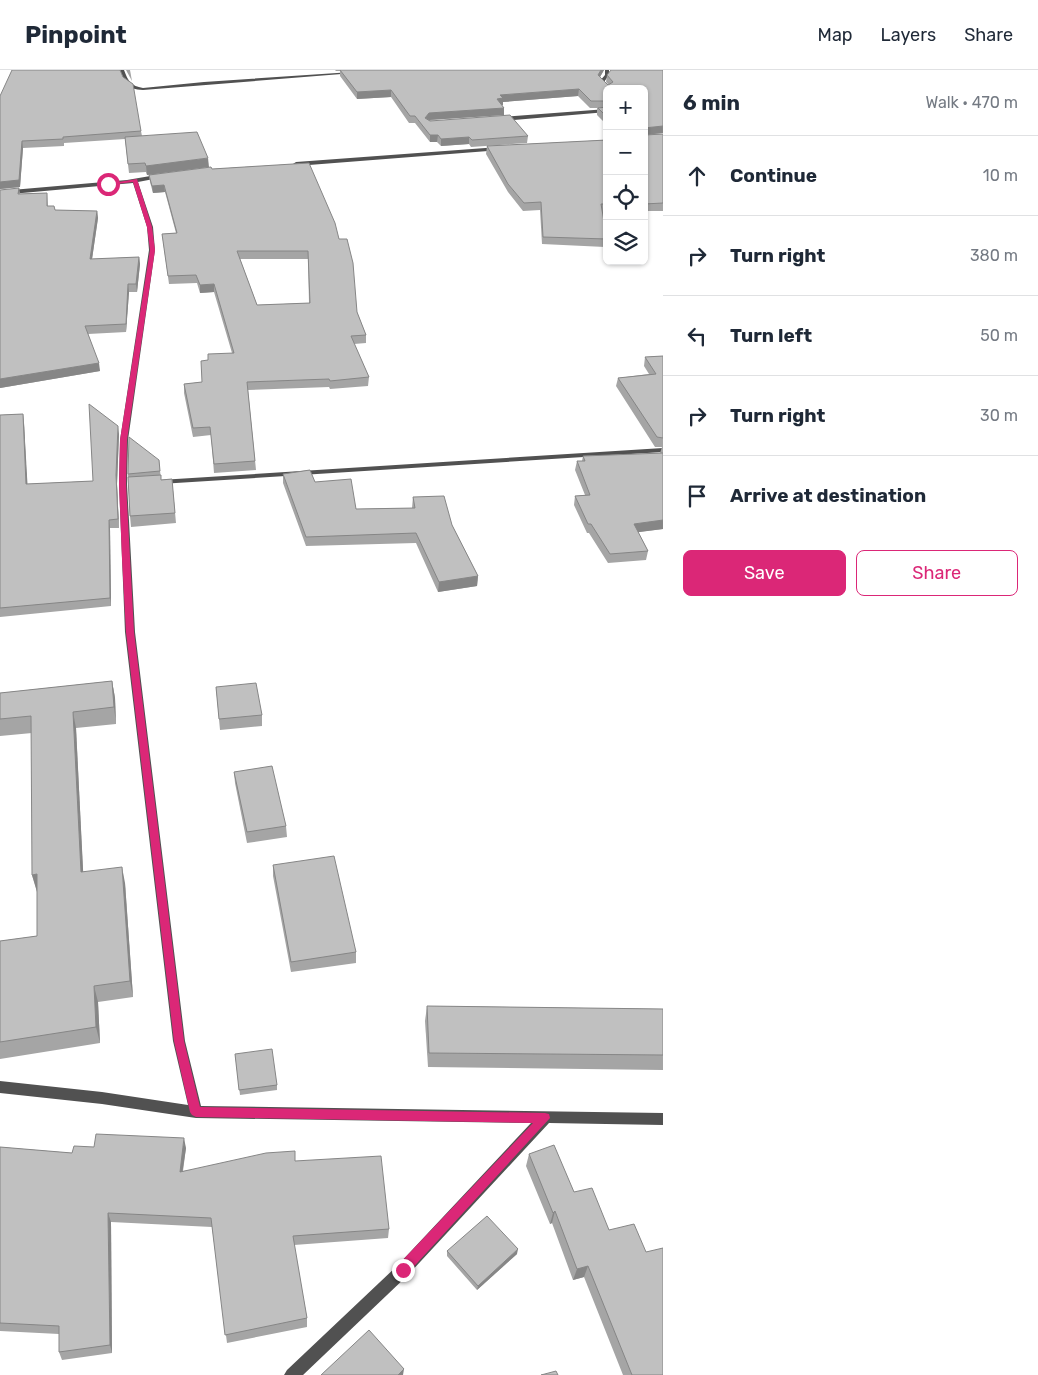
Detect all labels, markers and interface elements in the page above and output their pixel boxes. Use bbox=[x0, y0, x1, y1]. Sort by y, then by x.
text: Pinpoint bbox=[25, 21, 127, 49]
text: Map bbox=[818, 24, 853, 46]
text: Layers bbox=[881, 24, 936, 46]
text: Share bbox=[964, 24, 1013, 46]
map controls bbox=[603, 85, 648, 265]
button: + bbox=[603, 85, 648, 130]
text: 6 min bbox=[683, 90, 740, 115]
text: Walk · 470 m bbox=[925, 93, 1018, 112]
button: − bbox=[603, 130, 648, 175]
icon: ahead bbox=[683, 162, 711, 190]
text: Continue bbox=[730, 164, 817, 187]
text: 10 m bbox=[983, 166, 1018, 185]
route start bbox=[97, 173, 120, 196]
button: locate bbox=[603, 175, 648, 220]
button: layers bbox=[603, 220, 648, 265]
icon: right bbox=[683, 242, 711, 270]
text: Turn right bbox=[730, 244, 825, 267]
text: 380 m bbox=[970, 246, 1018, 265]
icon: left bbox=[683, 322, 711, 350]
text: Turn left bbox=[730, 324, 812, 347]
text: 50 m bbox=[980, 326, 1018, 345]
icon: right bbox=[683, 402, 711, 430]
text: Turn right bbox=[730, 404, 825, 427]
text: 30 m bbox=[980, 406, 1018, 425]
icon: arrive bbox=[683, 482, 711, 510]
text: Arrive at destination bbox=[730, 484, 926, 507]
button: Save bbox=[683, 550, 846, 596]
button: Share bbox=[856, 550, 1018, 596]
route end bbox=[392, 1259, 415, 1282]

